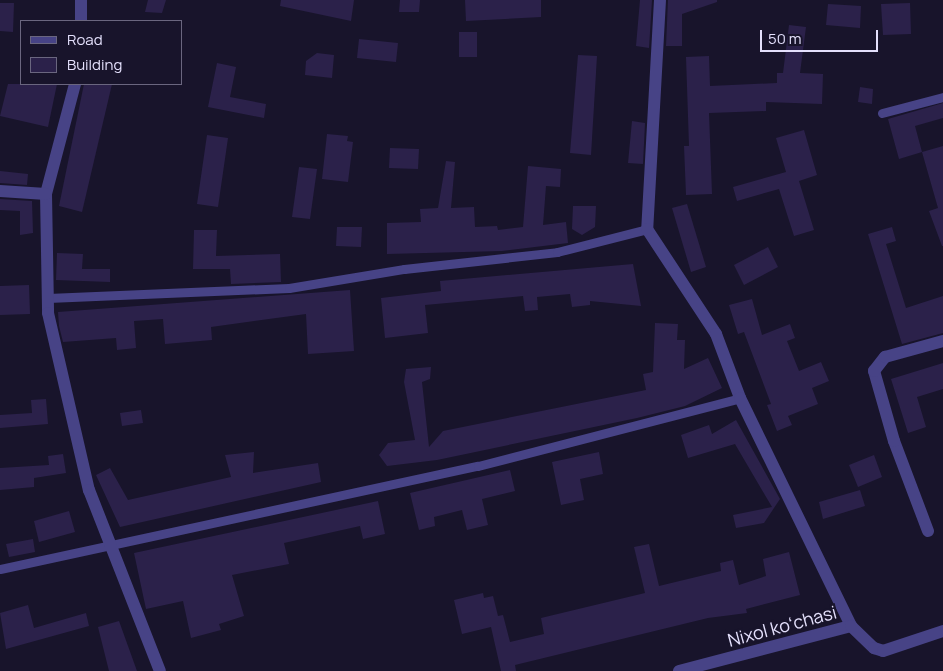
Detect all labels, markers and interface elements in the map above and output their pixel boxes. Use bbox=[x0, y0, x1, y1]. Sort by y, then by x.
legend bbox=[20, 20, 182, 85]
scale bar bbox=[763, 20, 880, 52]
text: 50 m bbox=[768, 28, 802, 49]
text: Road bbox=[67, 29, 103, 50]
text: Building bbox=[67, 54, 122, 75]
street label: Nixol koʻchasi bbox=[725, 601, 839, 651]

